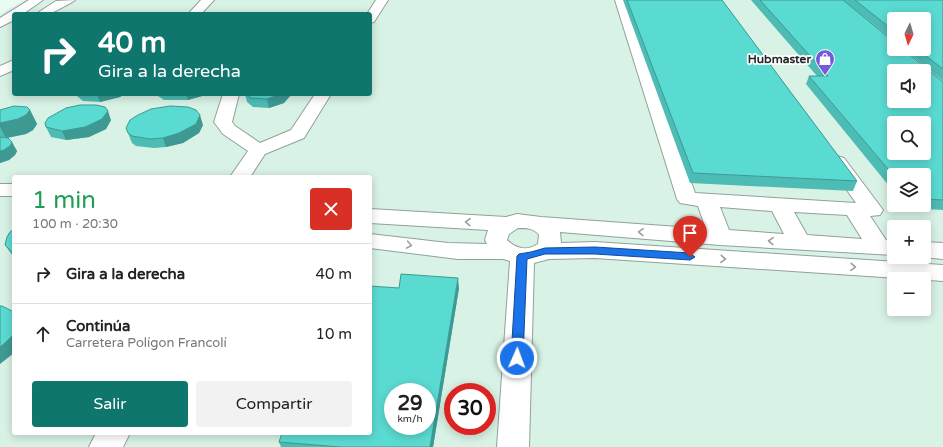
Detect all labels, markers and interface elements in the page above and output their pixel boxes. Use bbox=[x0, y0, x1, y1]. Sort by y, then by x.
north arrow bbox=[887, 12, 931, 56]
map controls bbox=[887, 12, 931, 316]
text: 40 m bbox=[98, 26, 166, 60]
icon: right bbox=[32, 28, 84, 80]
shop icon: Hubmaster bbox=[814, 48, 836, 76]
place label: Hubmaster bbox=[748, 52, 811, 66]
text: Gira a la derecha bbox=[98, 60, 241, 82]
button: sound bbox=[887, 64, 931, 108]
button: search bbox=[887, 116, 931, 160]
button: layers bbox=[887, 168, 931, 212]
text: 1 min bbox=[32, 186, 96, 215]
button: close bbox=[310, 188, 352, 230]
text: 100 m · 20:30 bbox=[32, 216, 118, 232]
pin bbox=[673, 216, 707, 257]
one-way arrow bbox=[465, 217, 471, 226]
button: + bbox=[887, 220, 931, 264]
icon: arrive bbox=[679, 222, 701, 244]
one-way arrow bbox=[638, 228, 645, 237]
one-way arrow bbox=[768, 236, 774, 245]
one-way arrow bbox=[406, 240, 412, 249]
one-way arrow bbox=[720, 254, 726, 263]
icon: right bbox=[32, 263, 54, 285]
one-way arrow bbox=[850, 263, 856, 272]
text: Gira a la derecha bbox=[66, 265, 185, 283]
text: 40 m bbox=[315, 265, 352, 283]
button: − bbox=[887, 272, 931, 316]
text: Continúa bbox=[66, 317, 130, 335]
icon: ahead bbox=[32, 323, 54, 345]
text: 10 m bbox=[315, 325, 352, 343]
text: Carretera Polígon Francolí bbox=[66, 335, 227, 351]
position arrow bbox=[496, 337, 538, 379]
button: Salir bbox=[32, 381, 188, 427]
button: Compartir bbox=[196, 381, 352, 427]
speed limit sign: 30 bbox=[444, 383, 496, 435]
text: 29 bbox=[397, 392, 423, 416]
text: km/h bbox=[397, 413, 423, 425]

